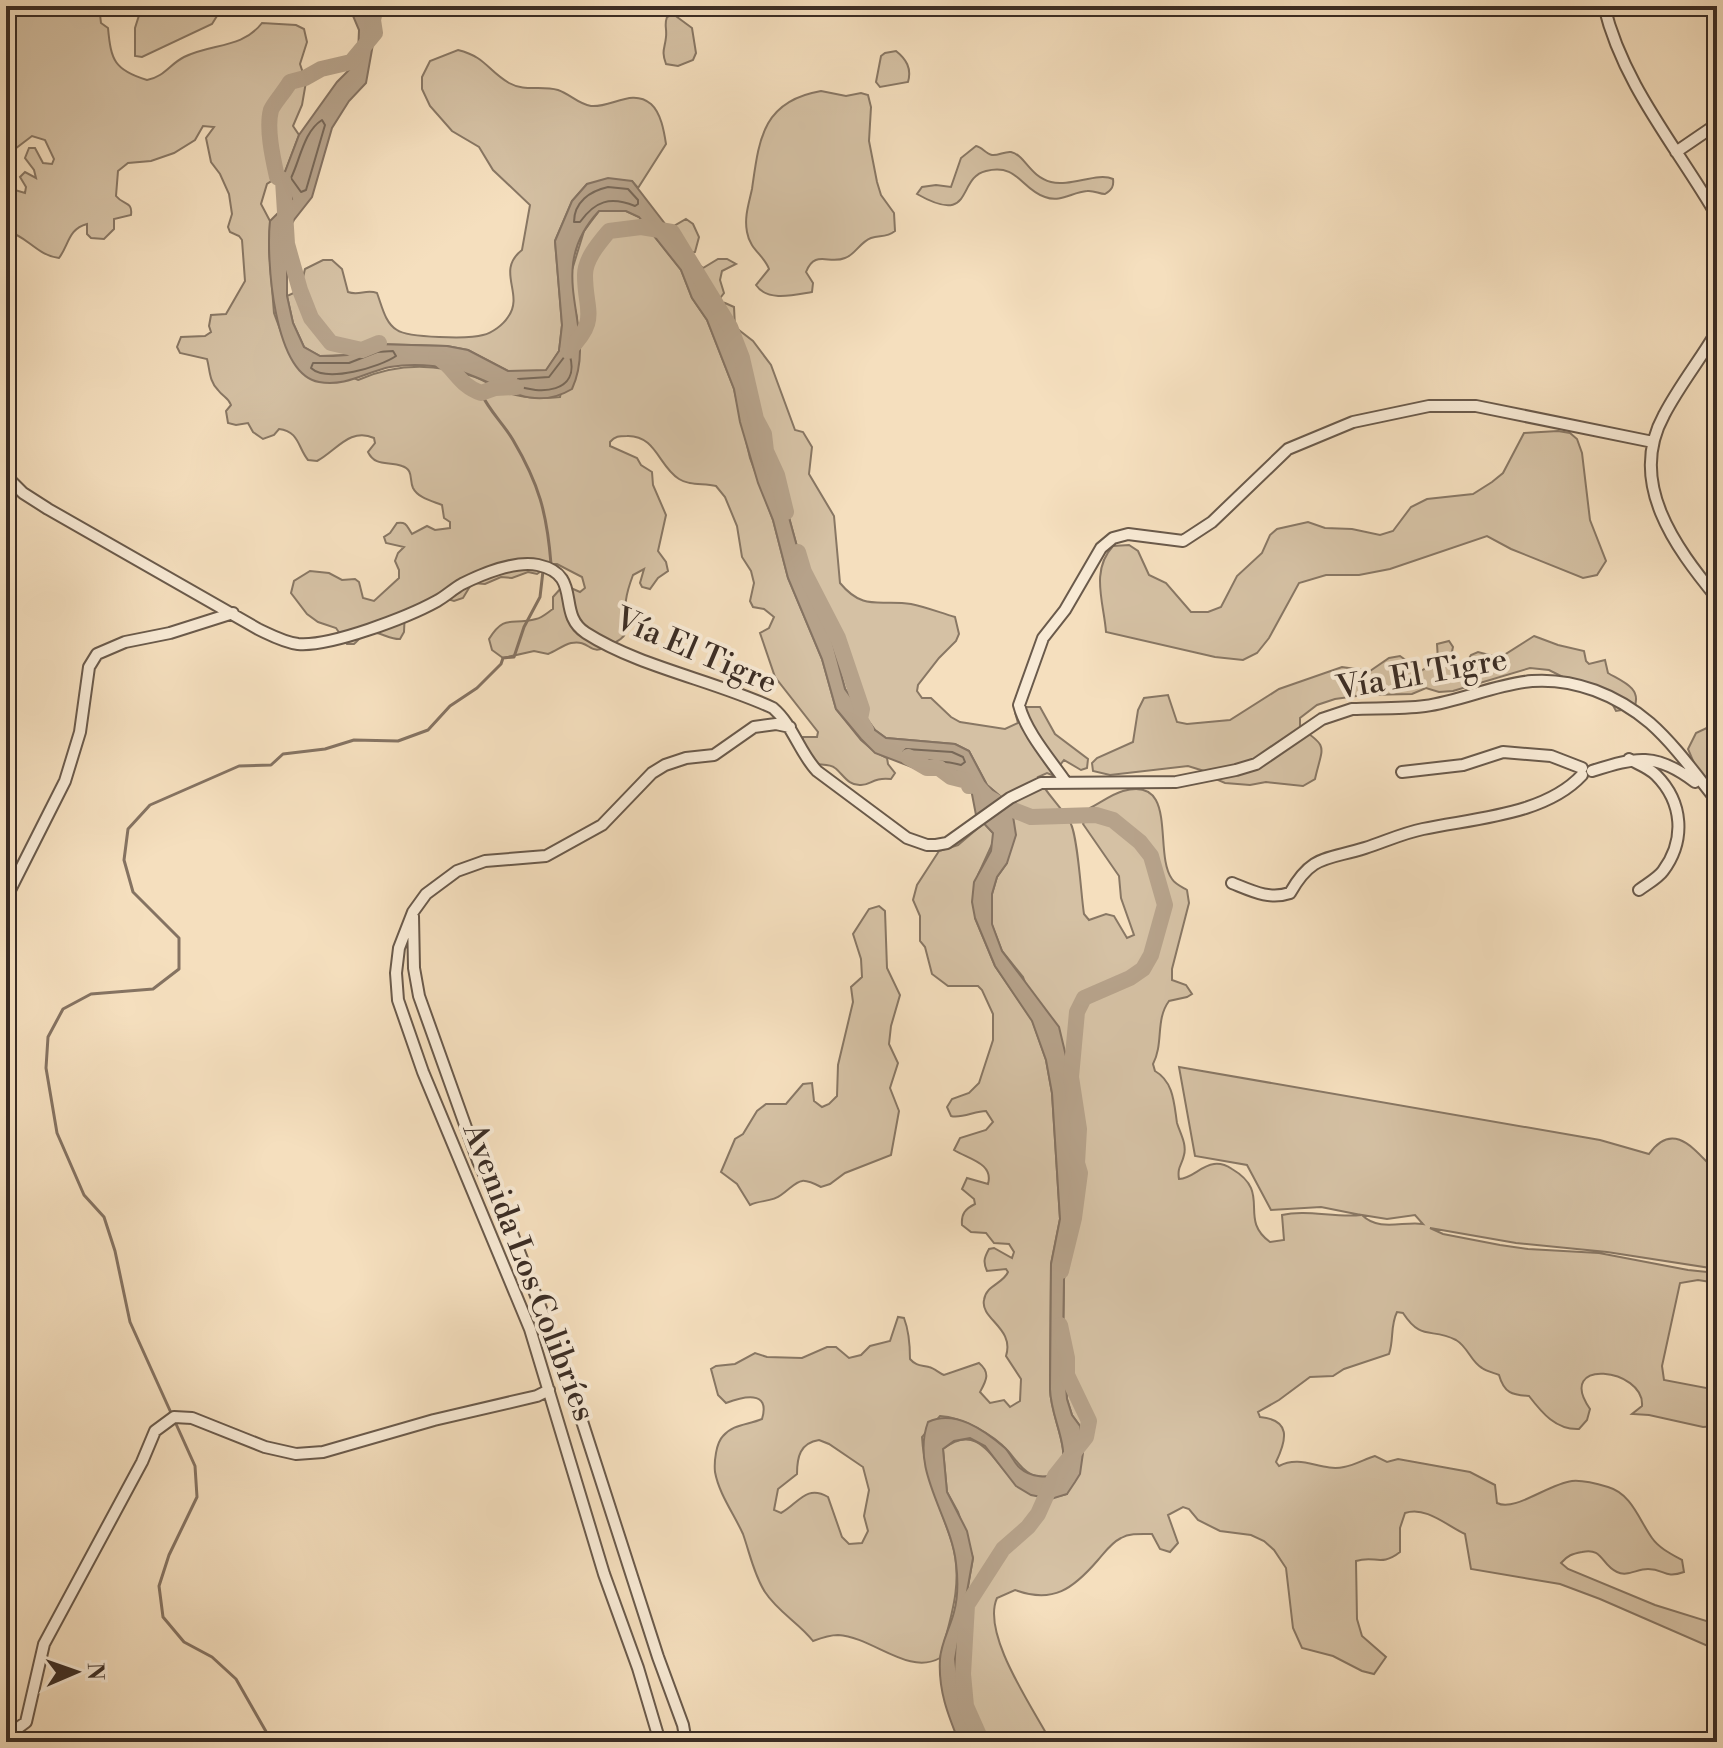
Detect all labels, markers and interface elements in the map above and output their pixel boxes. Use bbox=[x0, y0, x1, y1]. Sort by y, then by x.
street label: Vía El Tigre bbox=[608, 598, 783, 703]
street label: Vía El Tigre bbox=[1333, 639, 1510, 709]
street label: Avenida Los Colibríes bbox=[453, 1116, 604, 1427]
north arrow bbox=[36, 1632, 116, 1712]
text: N bbox=[81, 1662, 108, 1681]

